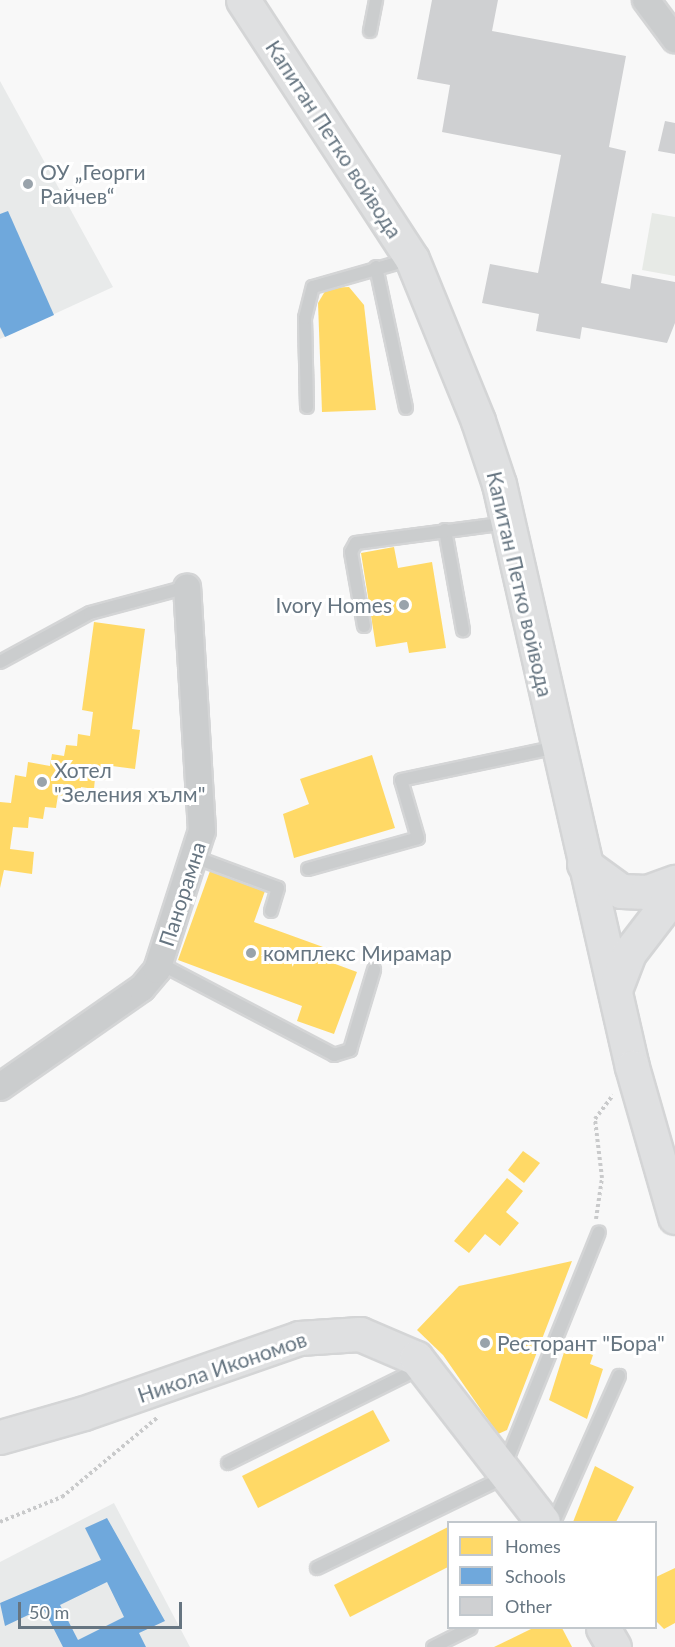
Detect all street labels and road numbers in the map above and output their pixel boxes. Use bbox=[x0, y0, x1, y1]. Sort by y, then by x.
street label: Капитан Петко войвода bbox=[261, 35, 407, 243]
street label: Капитан Петко войвода bbox=[482, 469, 558, 699]
street label: Панорамна bbox=[153, 838, 211, 950]
street label: Никола Икономов bbox=[134, 1326, 310, 1408]

